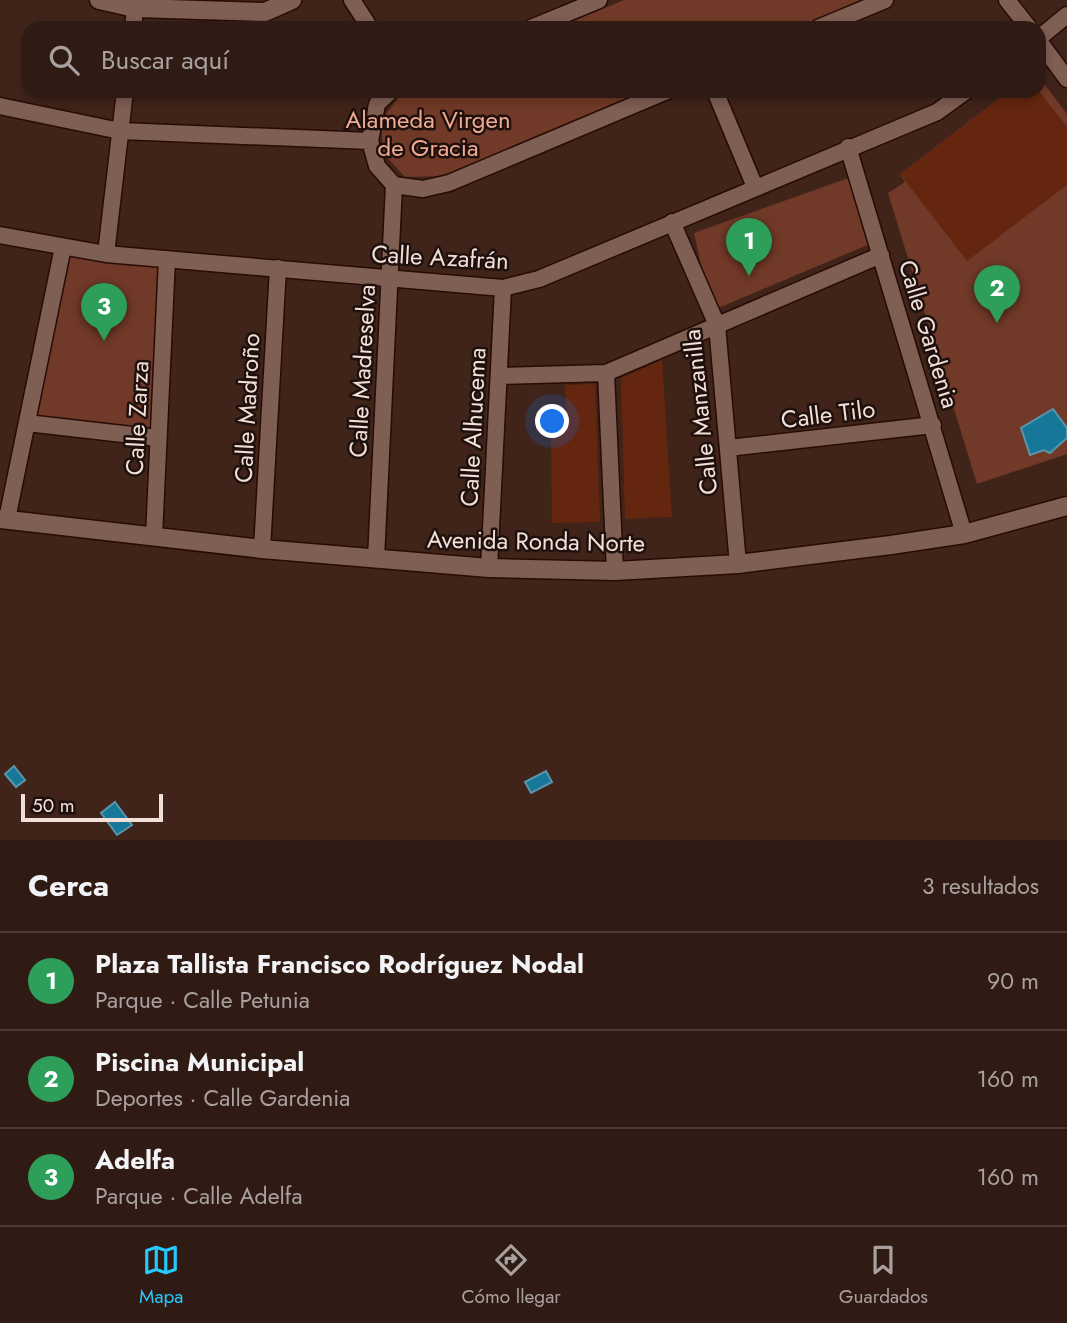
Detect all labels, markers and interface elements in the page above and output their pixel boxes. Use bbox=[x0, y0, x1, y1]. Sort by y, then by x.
search box bbox=[21, 21, 1046, 98]
icon: search bbox=[45, 41, 83, 79]
text: Buscar aquí bbox=[101, 41, 229, 79]
park label: Alameda Virgen de Gracia bbox=[346, 102, 511, 165]
pin: 1 bbox=[726, 218, 772, 276]
street label: Calle Azafrán bbox=[370, 236, 510, 278]
street label: Calle Gardenia bbox=[890, 256, 968, 412]
pin: 2 bbox=[974, 265, 1020, 323]
pin: 3 bbox=[81, 283, 127, 341]
street label: Calle Madreselva bbox=[340, 284, 384, 458]
street label: Calle Manzanilla bbox=[674, 328, 726, 496]
street label: Calle Madroño bbox=[226, 332, 268, 484]
street label: Calle Alhucema bbox=[451, 347, 495, 507]
street label: Calle Zarza bbox=[117, 360, 157, 476]
street label: Calle Tilo bbox=[779, 391, 877, 437]
your location bbox=[535, 404, 569, 438]
street label: Avenida Ronda Norte bbox=[427, 522, 645, 560]
scale bar bbox=[21, 791, 163, 823]
text: 50 m bbox=[32, 792, 75, 819]
text: Cerca bbox=[28, 864, 109, 907]
text: 3 resultados bbox=[922, 869, 1039, 903]
text: Plaza Tallista Francisco Rodríguez Nodal bbox=[95, 945, 584, 983]
text: 1 bbox=[45, 964, 57, 998]
text: 90 m bbox=[987, 964, 1039, 998]
text: Parque · Calle Petunia bbox=[95, 983, 310, 1017]
text: Piscina Municipal bbox=[95, 1043, 304, 1081]
text: 2 bbox=[43, 1062, 59, 1096]
text: 160 m bbox=[977, 1062, 1039, 1096]
text: Deportes · Calle Gardenia bbox=[95, 1081, 350, 1115]
text: Adelfa bbox=[95, 1141, 175, 1179]
text: 3 bbox=[44, 1160, 58, 1194]
text: 160 m bbox=[977, 1160, 1039, 1194]
text: Parque · Calle Adelfa bbox=[95, 1179, 302, 1213]
tab: Mapa bbox=[139, 1241, 184, 1310]
tab: Cómo llegar bbox=[462, 1241, 561, 1310]
tab: Guardados bbox=[839, 1241, 928, 1310]

